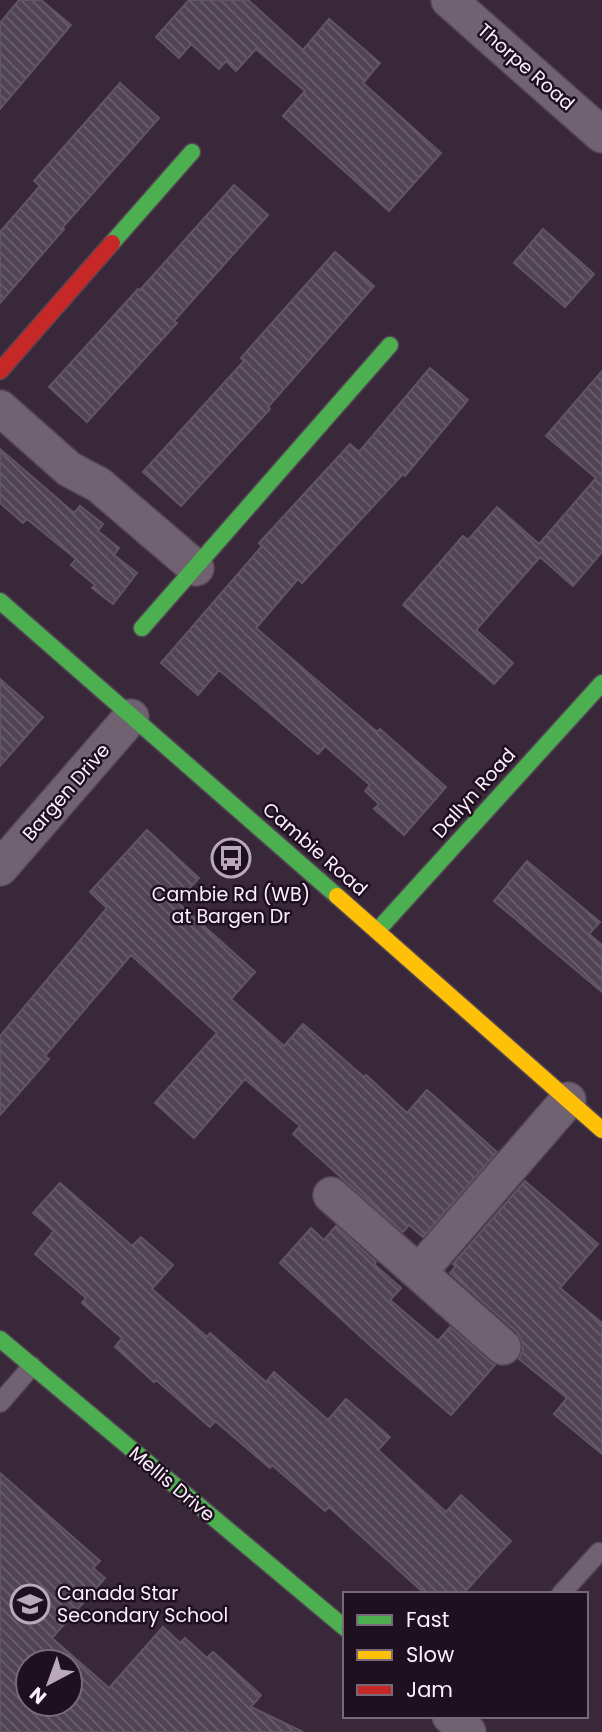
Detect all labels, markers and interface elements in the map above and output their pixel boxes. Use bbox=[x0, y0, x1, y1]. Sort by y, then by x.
street label: Thorpe Road bbox=[472, 17, 580, 117]
street label: Bargen Drive bbox=[16, 737, 116, 847]
street label: Dallyn Road bbox=[426, 742, 522, 844]
street label: Cambie Road bbox=[257, 796, 373, 902]
bus stop icon: Cambie Rd (WB) at Bargen Dr bbox=[210, 837, 252, 879]
place label: Cambie Rd (WB) at Bargen Dr bbox=[152, 881, 310, 930]
street label: Mellis Drive bbox=[123, 1440, 221, 1528]
place label: Canada Star Secondary School bbox=[57, 1580, 228, 1629]
school or university icon: Canada Star Secondary School bbox=[9, 1583, 51, 1625]
legend bbox=[343, 1592, 588, 1718]
text: Fast bbox=[406, 1605, 449, 1634]
text: Slow bbox=[406, 1640, 454, 1669]
north arrow bbox=[14, 1648, 84, 1718]
text: Jam bbox=[406, 1675, 453, 1704]
text: N bbox=[24, 1681, 52, 1710]

